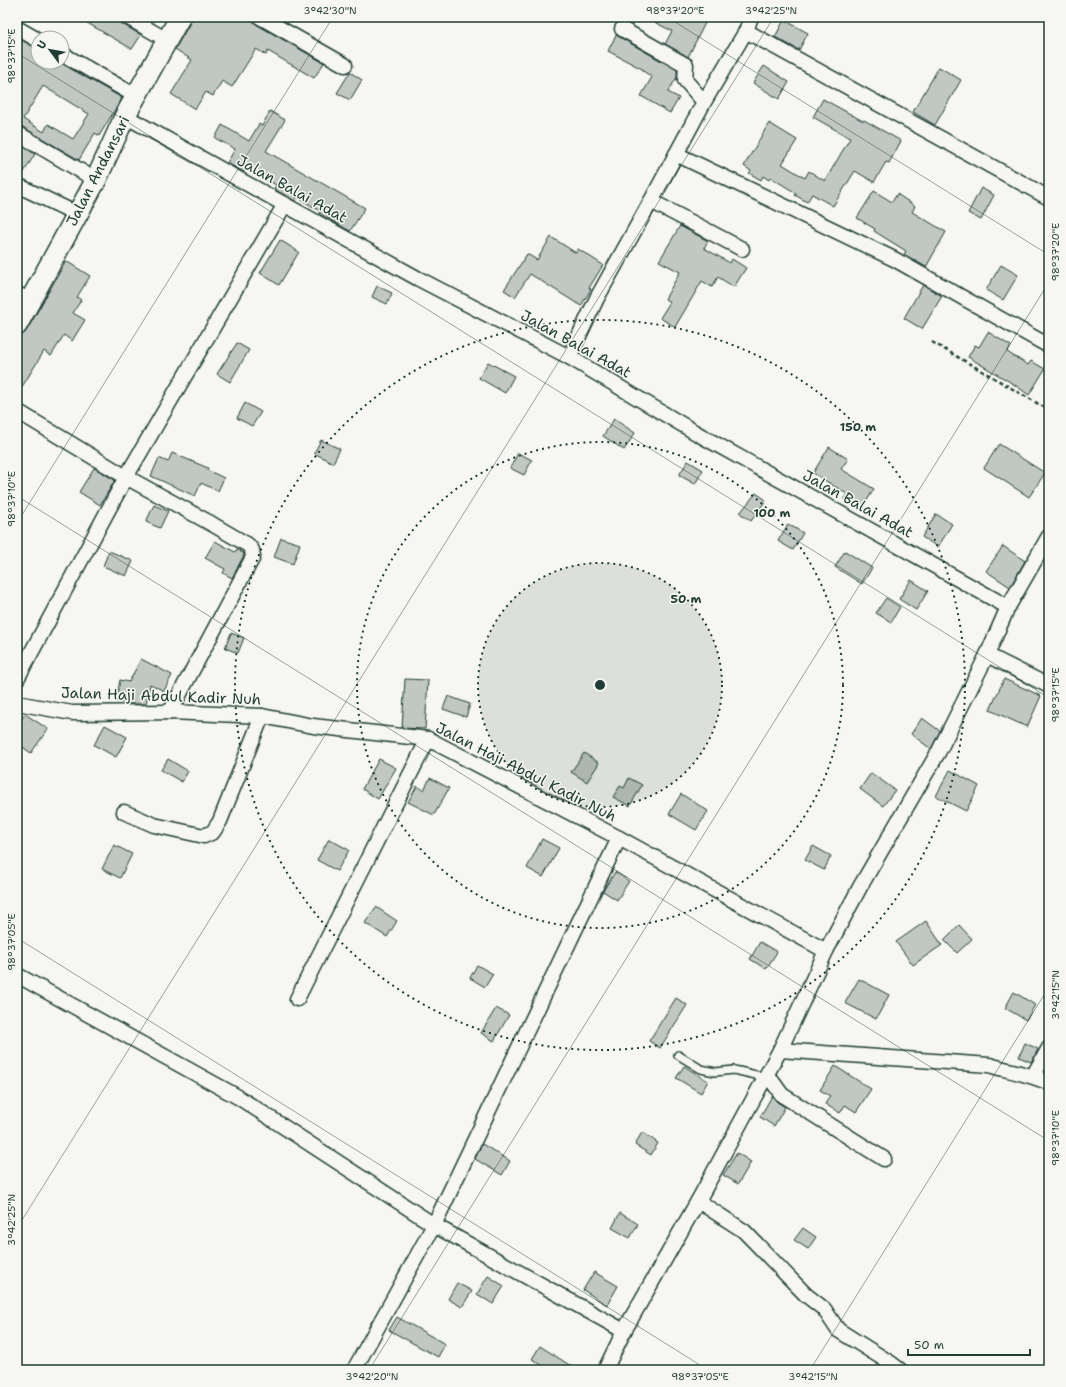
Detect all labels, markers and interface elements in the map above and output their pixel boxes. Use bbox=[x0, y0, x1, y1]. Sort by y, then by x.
text: 3°42'30"N bbox=[303, 4, 357, 17]
text: 98°37'20"E bbox=[646, 4, 704, 17]
text: 3°42'25"N bbox=[745, 4, 797, 17]
text: 98°37'15"E bbox=[5, 29, 18, 83]
north arrow bbox=[30, 30, 70, 70]
text: U bbox=[34, 38, 50, 52]
street label: Jalan Andansari bbox=[62, 112, 134, 230]
street label: Jalan Balai Adat bbox=[233, 150, 351, 228]
text: 98°37'20"E bbox=[1049, 223, 1062, 281]
street label: Jalan Balai Adat bbox=[517, 305, 635, 383]
text: 150 m bbox=[840, 419, 876, 435]
street label: Jalan Balai Adat bbox=[799, 465, 917, 543]
text: 98°37'10"E bbox=[5, 471, 18, 527]
text: 100 m bbox=[754, 505, 791, 521]
text: 50 m bbox=[671, 591, 702, 607]
text: 98°37'15"E bbox=[1049, 668, 1062, 722]
centre of rings bbox=[593, 678, 607, 692]
street label: Jalan Haji Abdul Kadir Nuh bbox=[60, 683, 262, 709]
street label: Jalan Haji Abdul Kadir Nuh bbox=[432, 718, 620, 826]
text: 98°37'05"E bbox=[5, 913, 18, 971]
text: 3°42'15"N bbox=[1049, 970, 1062, 1020]
text: 98°37'10"E bbox=[1049, 1110, 1062, 1166]
text: 3°42'25"N bbox=[5, 1194, 18, 1246]
scale bar bbox=[908, 1331, 1030, 1357]
text: 50 m bbox=[914, 1337, 944, 1353]
text: 3°42'20"N bbox=[345, 1370, 399, 1383]
text: 98°37'05"E bbox=[671, 1370, 729, 1383]
text: 3°42'15"N bbox=[788, 1370, 838, 1383]

